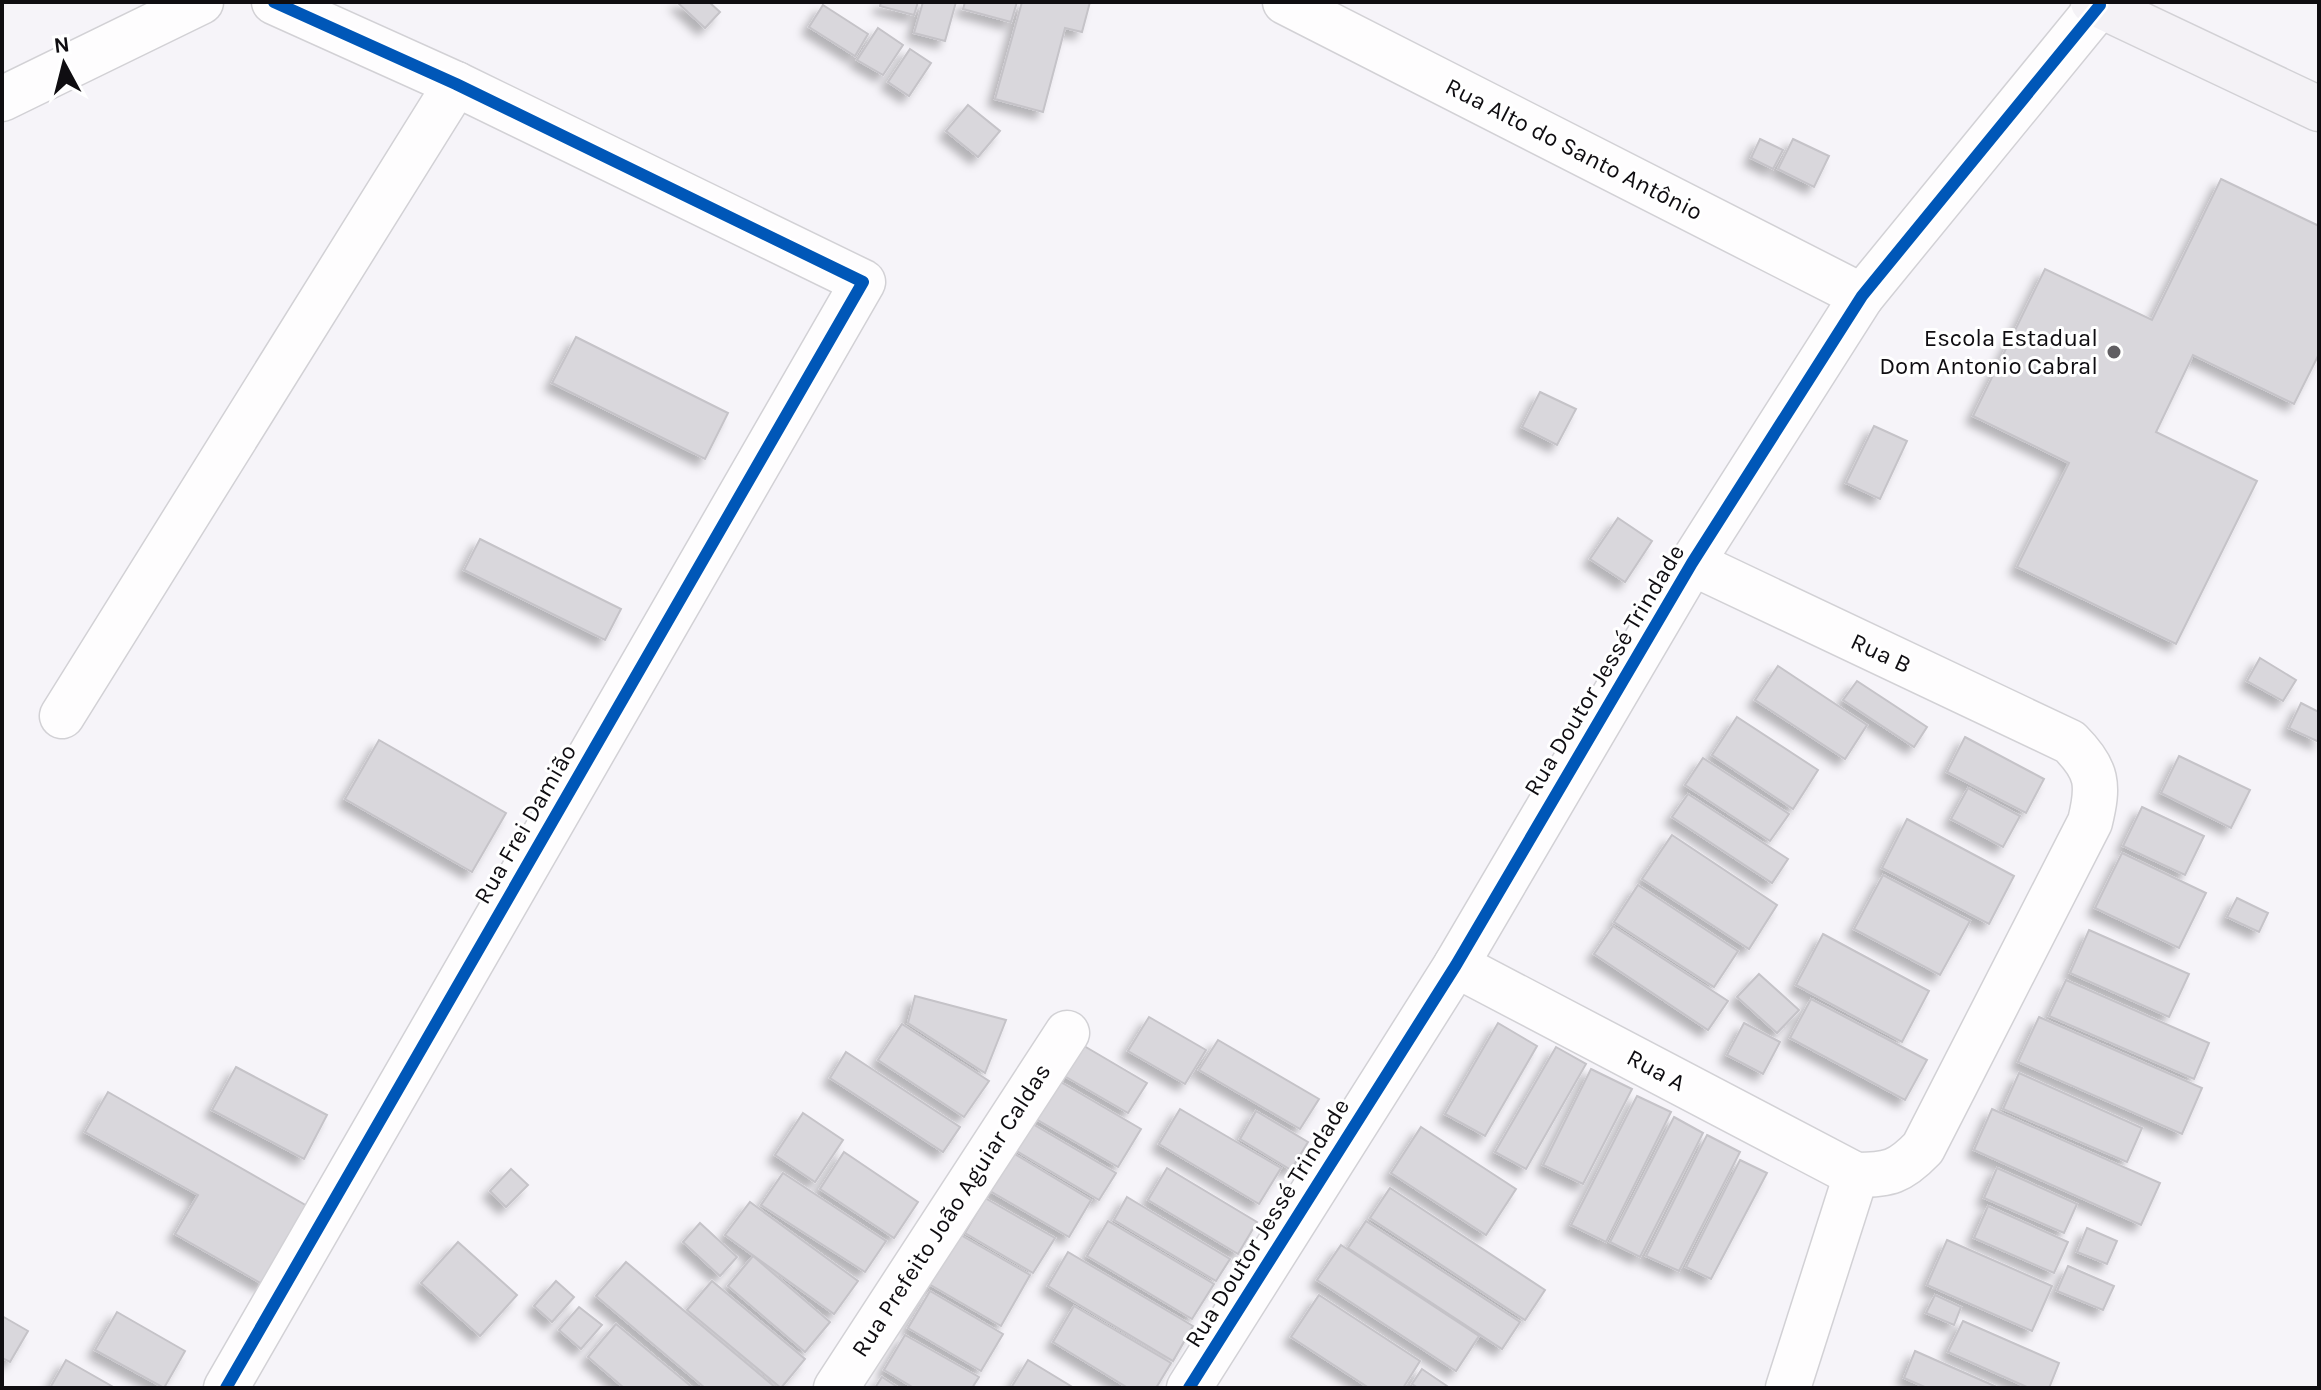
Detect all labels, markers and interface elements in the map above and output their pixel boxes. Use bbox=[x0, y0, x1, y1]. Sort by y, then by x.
north arrow bbox=[24, 24, 104, 104]
text: N bbox=[52, 31, 71, 59]
street label: Rua Alto do Santo Antônio bbox=[1441, 72, 1707, 226]
place label: Escola Estadual Dom Antonio Cabral bbox=[1879, 324, 2098, 380]
marker: Escola Estadual Dom Antonio Cabral bbox=[2105, 343, 2123, 361]
street label: Rua Doutor Jessé Trindade bbox=[1518, 539, 1690, 801]
street label: Rua B bbox=[1847, 627, 1915, 679]
street label: Rua Frei Damião bbox=[468, 739, 582, 909]
street label: Rua A bbox=[1622, 1043, 1690, 1097]
street label: Rua Prefeito João Aguiar Caldas bbox=[846, 1058, 1056, 1362]
street label: Rua Doutor Jessé Trindade bbox=[1179, 1093, 1355, 1353]

